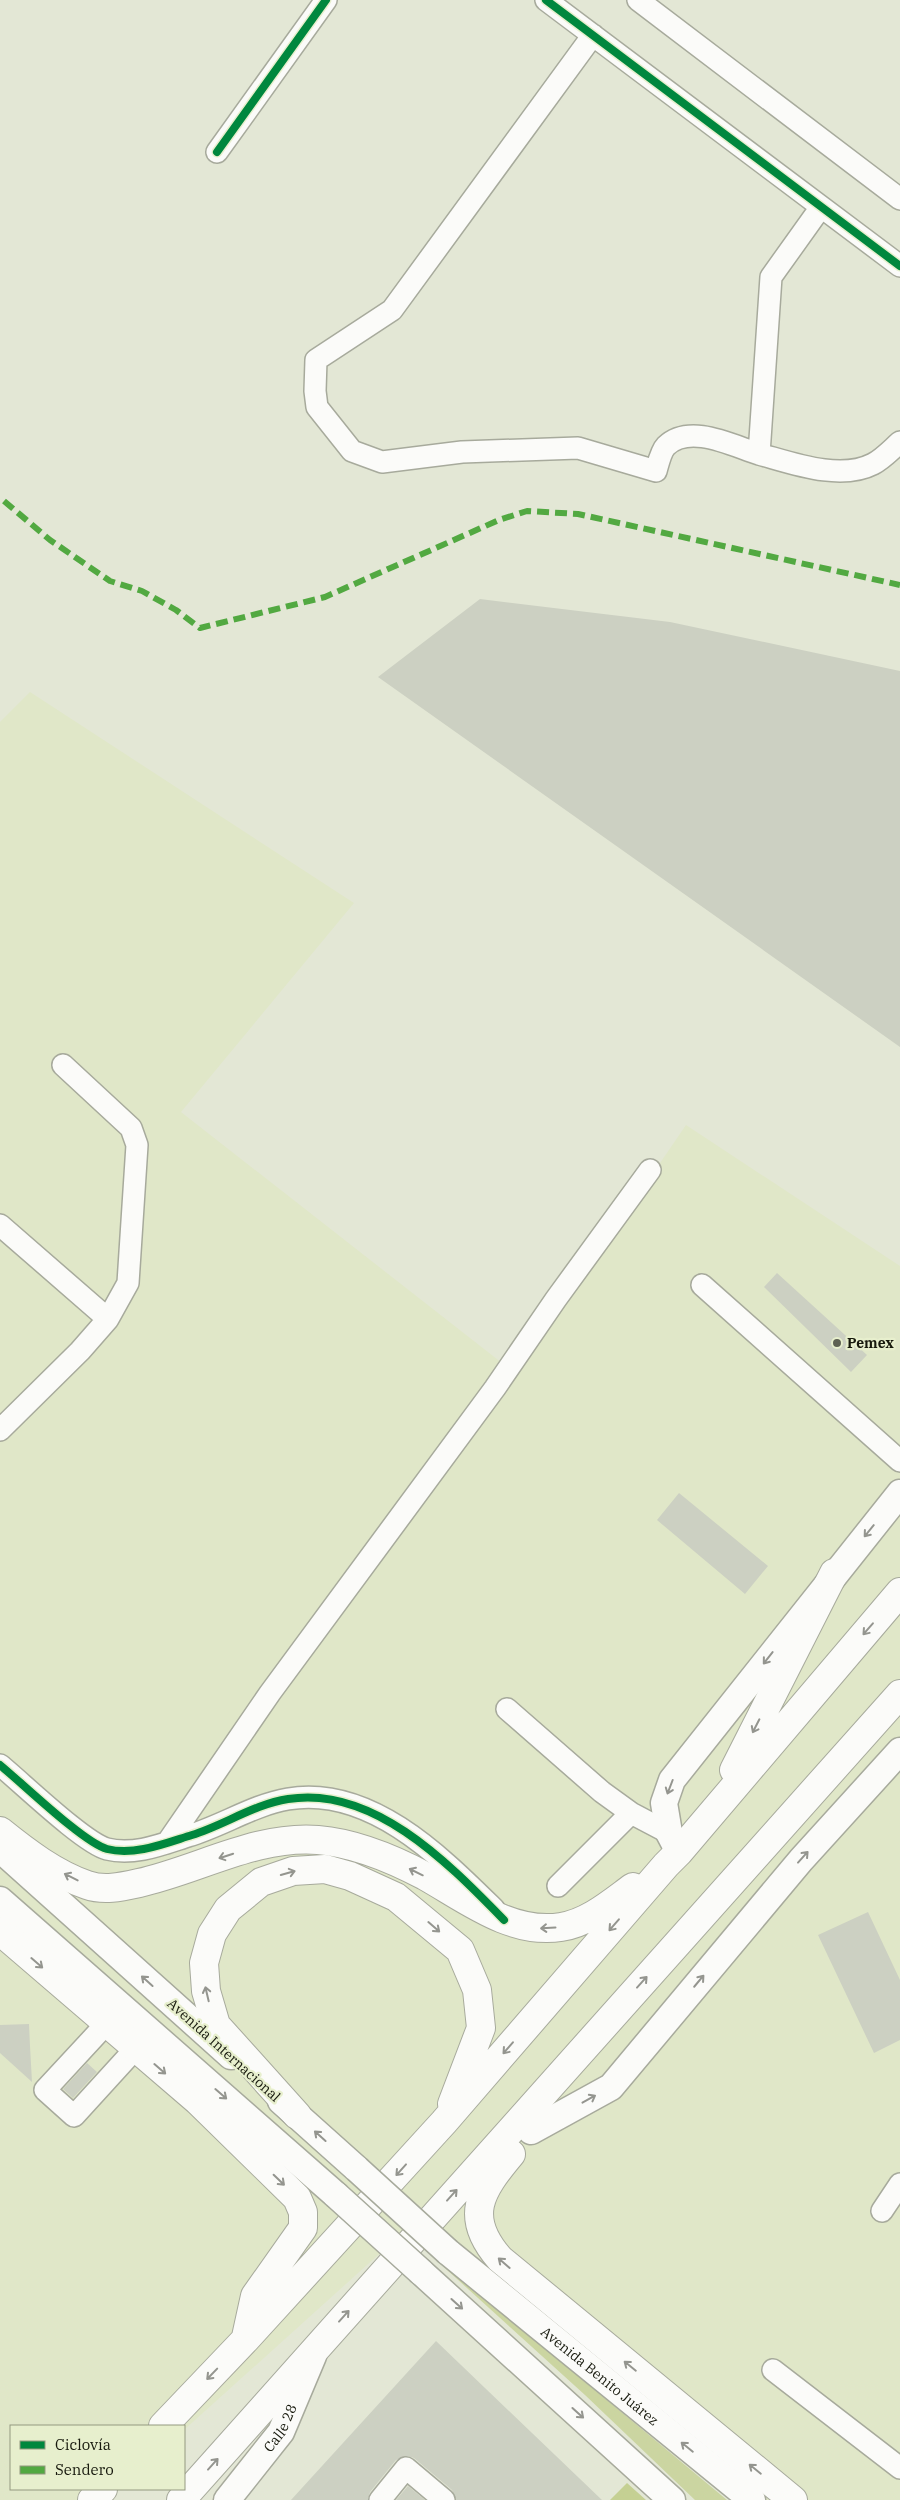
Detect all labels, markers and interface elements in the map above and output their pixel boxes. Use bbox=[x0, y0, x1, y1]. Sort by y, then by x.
place label: Pemex bbox=[847, 1334, 894, 1352]
marker: Pemex bbox=[831, 1337, 843, 1349]
one-way arrow bbox=[864, 1524, 875, 1537]
one-way arrow bbox=[863, 1623, 874, 1636]
one-way arrow bbox=[763, 1651, 773, 1665]
one-way arrow bbox=[751, 1718, 761, 1733]
one-way arrow bbox=[665, 1779, 674, 1794]
one-way arrow bbox=[798, 1850, 809, 1863]
one-way arrow bbox=[218, 1852, 234, 1861]
one-way arrow bbox=[408, 1866, 423, 1876]
one-way arrow bbox=[280, 1868, 296, 1878]
one-way arrow bbox=[63, 1872, 78, 1882]
one-way arrow bbox=[609, 1918, 620, 1931]
one-way arrow bbox=[428, 1922, 441, 1933]
one-way arrow bbox=[540, 1923, 556, 1932]
one-way arrow bbox=[30, 1957, 43, 1968]
one-way arrow bbox=[141, 1975, 154, 1987]
one-way arrow bbox=[636, 1975, 648, 1988]
one-way arrow bbox=[693, 1975, 705, 1988]
one-way arrow bbox=[202, 1987, 211, 2003]
street label: Avenida Internacional bbox=[164, 1994, 284, 2106]
one-way arrow bbox=[503, 2041, 514, 2054]
one-way arrow bbox=[153, 2063, 166, 2074]
one-way arrow bbox=[214, 2088, 227, 2100]
one-way arrow bbox=[581, 2094, 596, 2103]
one-way arrow bbox=[314, 2130, 327, 2142]
one-way arrow bbox=[395, 2163, 407, 2176]
one-way arrow bbox=[272, 2174, 285, 2186]
one-way arrow bbox=[447, 2188, 458, 2201]
one-way arrow bbox=[498, 2257, 511, 2268]
one-way arrow bbox=[451, 2298, 464, 2310]
one-way arrow bbox=[338, 2310, 349, 2323]
street label: Avenida Benito Juárez bbox=[537, 2323, 662, 2429]
one-way arrow bbox=[624, 2360, 637, 2371]
one-way arrow bbox=[206, 2368, 218, 2381]
street label: Calle 28 bbox=[260, 2401, 301, 2456]
one-way arrow bbox=[571, 2407, 584, 2419]
legend bbox=[10, 2425, 185, 2490]
text: Ciclovía bbox=[55, 2435, 111, 2454]
one-way arrow bbox=[680, 2442, 693, 2453]
one-way arrow bbox=[207, 2457, 219, 2470]
text: Sendero bbox=[55, 2460, 114, 2479]
one-way arrow bbox=[749, 2464, 762, 2475]

